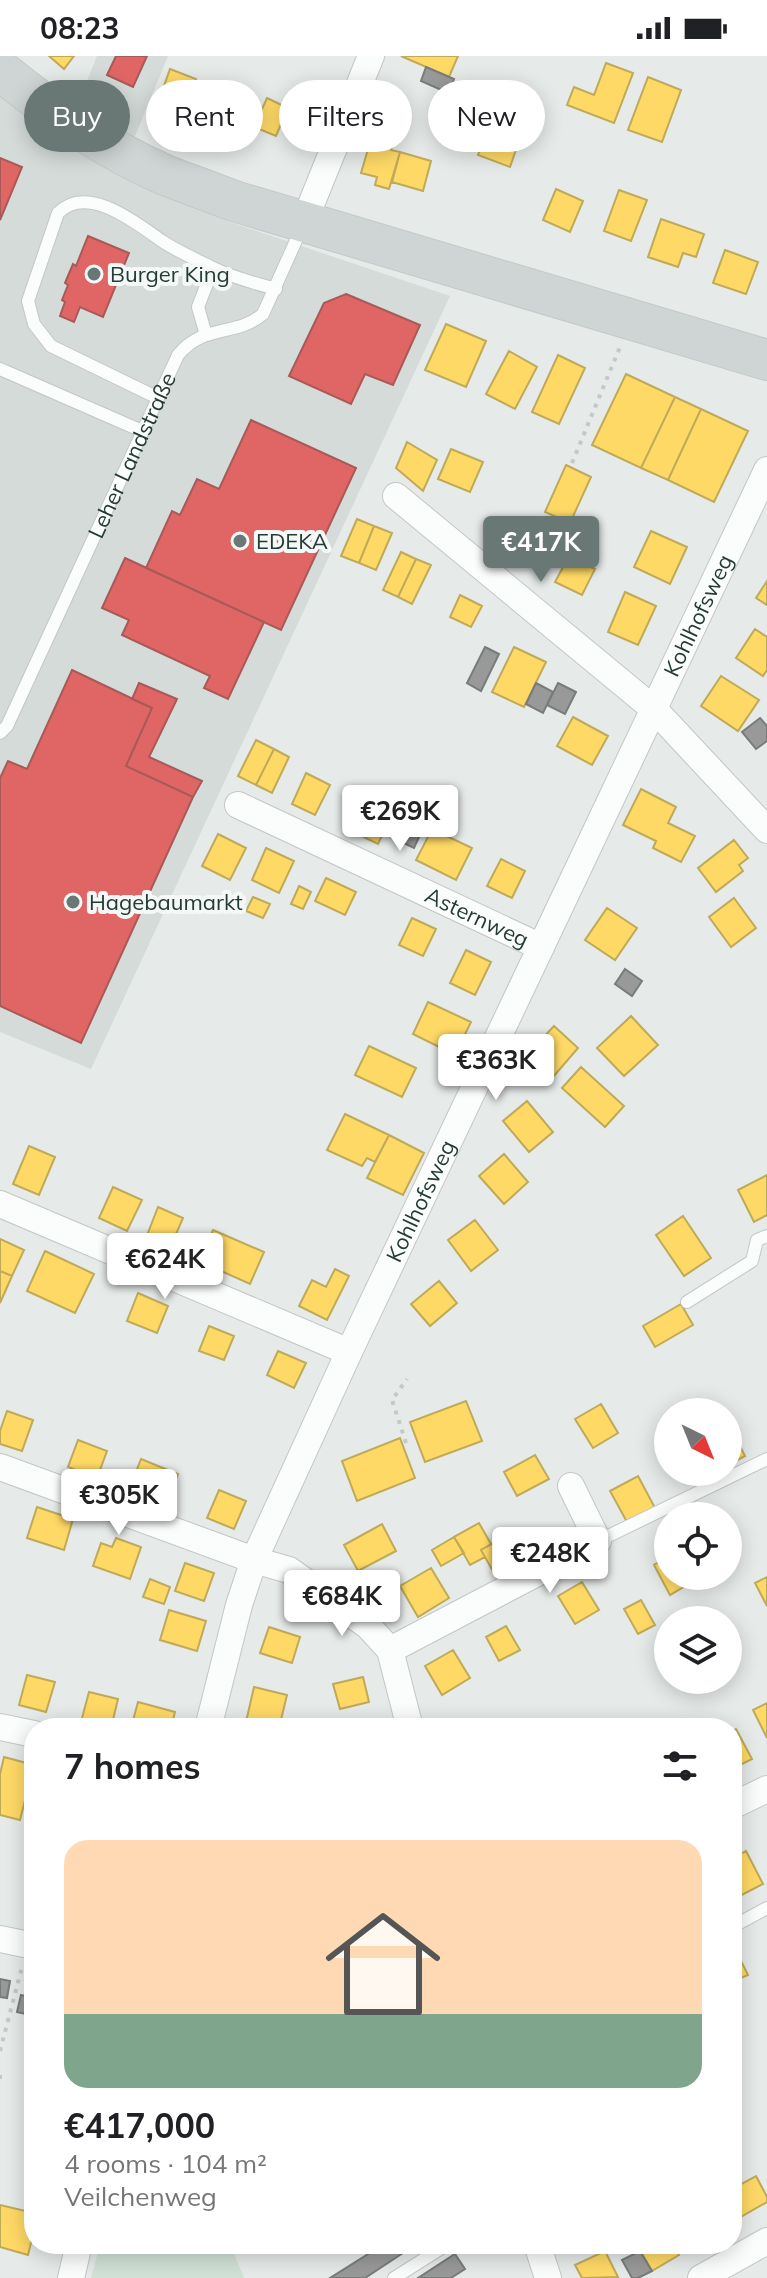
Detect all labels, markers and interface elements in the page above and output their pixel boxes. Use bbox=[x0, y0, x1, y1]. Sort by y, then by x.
text: 08:23 bbox=[40, 9, 119, 47]
chip: Buy bbox=[24, 80, 130, 152]
chip: Rent bbox=[146, 80, 263, 152]
chip: Filters bbox=[279, 80, 412, 152]
chip: New bbox=[428, 80, 545, 152]
place label: Burger King bbox=[110, 260, 230, 288]
marker: Burger King bbox=[85, 265, 103, 283]
street label: Leher Landstraße bbox=[82, 368, 182, 543]
pin: €417K bbox=[485, 516, 597, 584]
text: €417K bbox=[501, 525, 581, 558]
place label: EDEKA bbox=[256, 527, 328, 555]
marker: EDEKA bbox=[231, 532, 249, 550]
street label: Kohlhofsweg bbox=[657, 550, 739, 681]
pin: €269K bbox=[344, 785, 456, 853]
text: €269K bbox=[360, 794, 440, 827]
street label: Asternweg bbox=[421, 881, 533, 953]
place label: Hagebaumarkt bbox=[89, 888, 243, 916]
marker: Hagebaumarkt bbox=[64, 893, 82, 911]
pin: €363K bbox=[440, 1034, 552, 1102]
text: €363K bbox=[456, 1043, 536, 1076]
street label: Kohlhofsweg bbox=[380, 1135, 461, 1267]
pin: €624K bbox=[109, 1233, 221, 1301]
text: €624K bbox=[125, 1242, 205, 1275]
north arrow bbox=[654, 1398, 742, 1486]
map controls bbox=[654, 1398, 742, 1694]
pin: €305K bbox=[63, 1469, 175, 1537]
text: €305K bbox=[79, 1478, 159, 1511]
button: locate bbox=[654, 1502, 742, 1590]
pin: €248K bbox=[494, 1527, 606, 1595]
text: €248K bbox=[510, 1536, 590, 1569]
pin: €684K bbox=[286, 1570, 398, 1638]
text: €684K bbox=[302, 1579, 382, 1612]
button: layers bbox=[654, 1606, 742, 1694]
icon: filters bbox=[658, 1744, 702, 1788]
text: 7 homes bbox=[64, 1745, 201, 1788]
icon: home bbox=[311, 1892, 455, 2036]
text: €417,000 bbox=[64, 2104, 215, 2147]
text: 4 rooms · 104 m² bbox=[64, 2147, 267, 2180]
text: Veilchenweg bbox=[64, 2180, 217, 2213]

